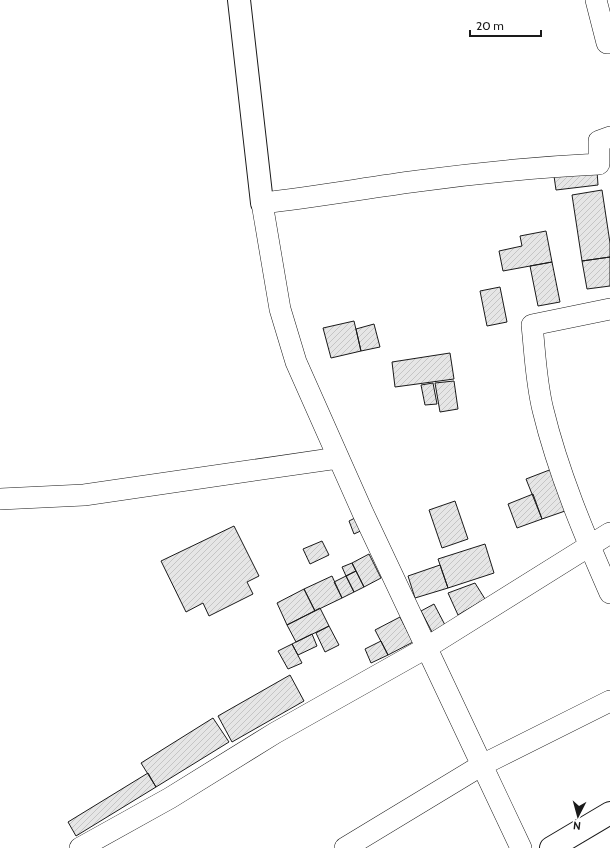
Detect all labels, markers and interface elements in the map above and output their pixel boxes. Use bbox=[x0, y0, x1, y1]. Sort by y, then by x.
scale bar bbox=[470, 12, 541, 38]
text: 20 m bbox=[476, 18, 504, 33]
north arrow bbox=[558, 796, 598, 836]
text: N bbox=[572, 819, 582, 833]

